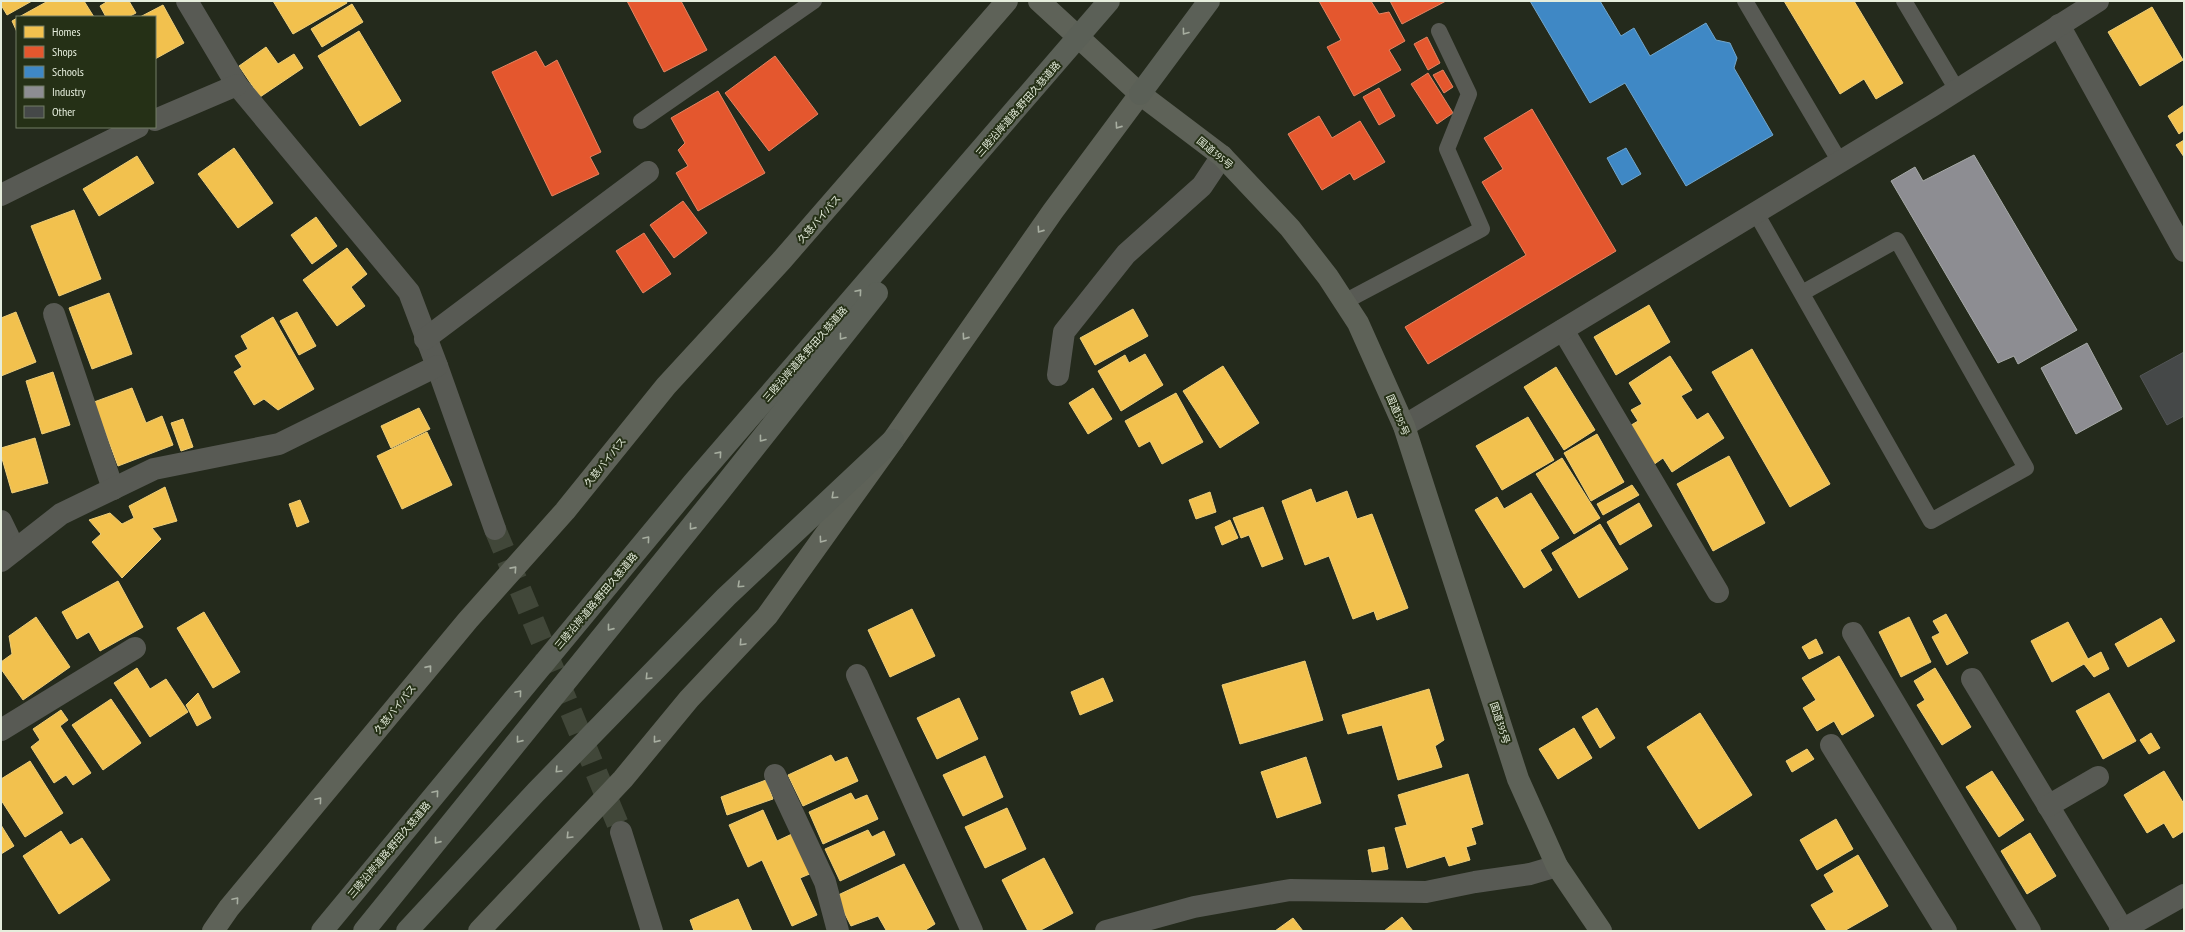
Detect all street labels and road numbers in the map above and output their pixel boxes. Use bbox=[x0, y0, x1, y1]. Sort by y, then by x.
street label: 三陸沿岸道路;野田久慈道路 bbox=[973, 59, 1063, 159]
street label: 国道395号 bbox=[1194, 134, 1236, 172]
street label: 久慈バイパス bbox=[794, 192, 844, 246]
street label: 三陸沿岸道路;野田久慈道路 bbox=[760, 304, 850, 404]
street label: 国道395号 bbox=[1384, 392, 1412, 438]
street label: 久慈バイパス bbox=[581, 435, 629, 489]
street label: 三陸沿岸道路;野田久慈道路 bbox=[552, 550, 640, 652]
street label: 久慈バイパス bbox=[371, 682, 419, 736]
street label: 国道395号 bbox=[1487, 700, 1513, 746]
street label: 三陸沿岸道路;野田久慈道路 bbox=[345, 799, 433, 901]

